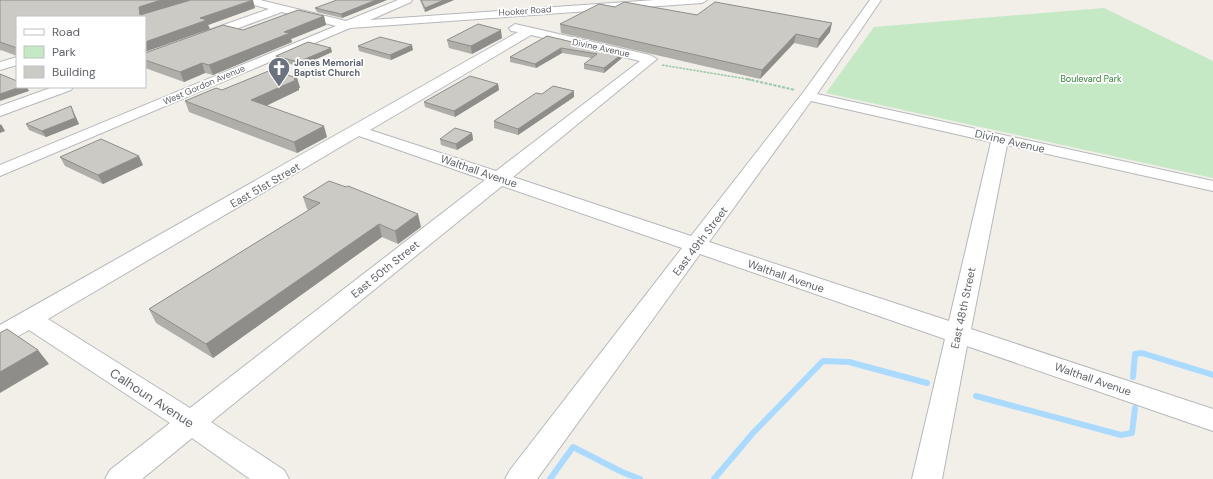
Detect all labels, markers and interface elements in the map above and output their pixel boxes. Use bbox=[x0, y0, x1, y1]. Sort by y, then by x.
street label: Hooker Road bbox=[498, 3, 552, 19]
legend bbox=[16, 16, 146, 88]
text: Road bbox=[52, 24, 80, 40]
street label: Divine Avenue bbox=[571, 36, 631, 60]
text: Park bbox=[52, 44, 76, 60]
church icon: Jones Memorial Baptist Church bbox=[266, 55, 292, 88]
place label: Jones Memorial Baptist Church bbox=[294, 57, 363, 79]
street label: West Gordon Avenue bbox=[161, 62, 247, 108]
text: Building bbox=[52, 64, 96, 80]
park label: Boulevard Park bbox=[1060, 73, 1122, 85]
street label: Divine Avenue bbox=[974, 126, 1046, 156]
street label: Walthall Avenue bbox=[439, 151, 519, 191]
street label: East 51st Street bbox=[227, 159, 303, 211]
street label: East 49th Street bbox=[669, 204, 731, 278]
street label: East 50th Street bbox=[348, 237, 422, 301]
street label: Walthall Avenue bbox=[746, 256, 826, 296]
street label: East 48th Street bbox=[948, 266, 978, 350]
street label: Walthall Avenue bbox=[1053, 359, 1133, 399]
street label: Calhoun Avenue bbox=[107, 364, 197, 432]

